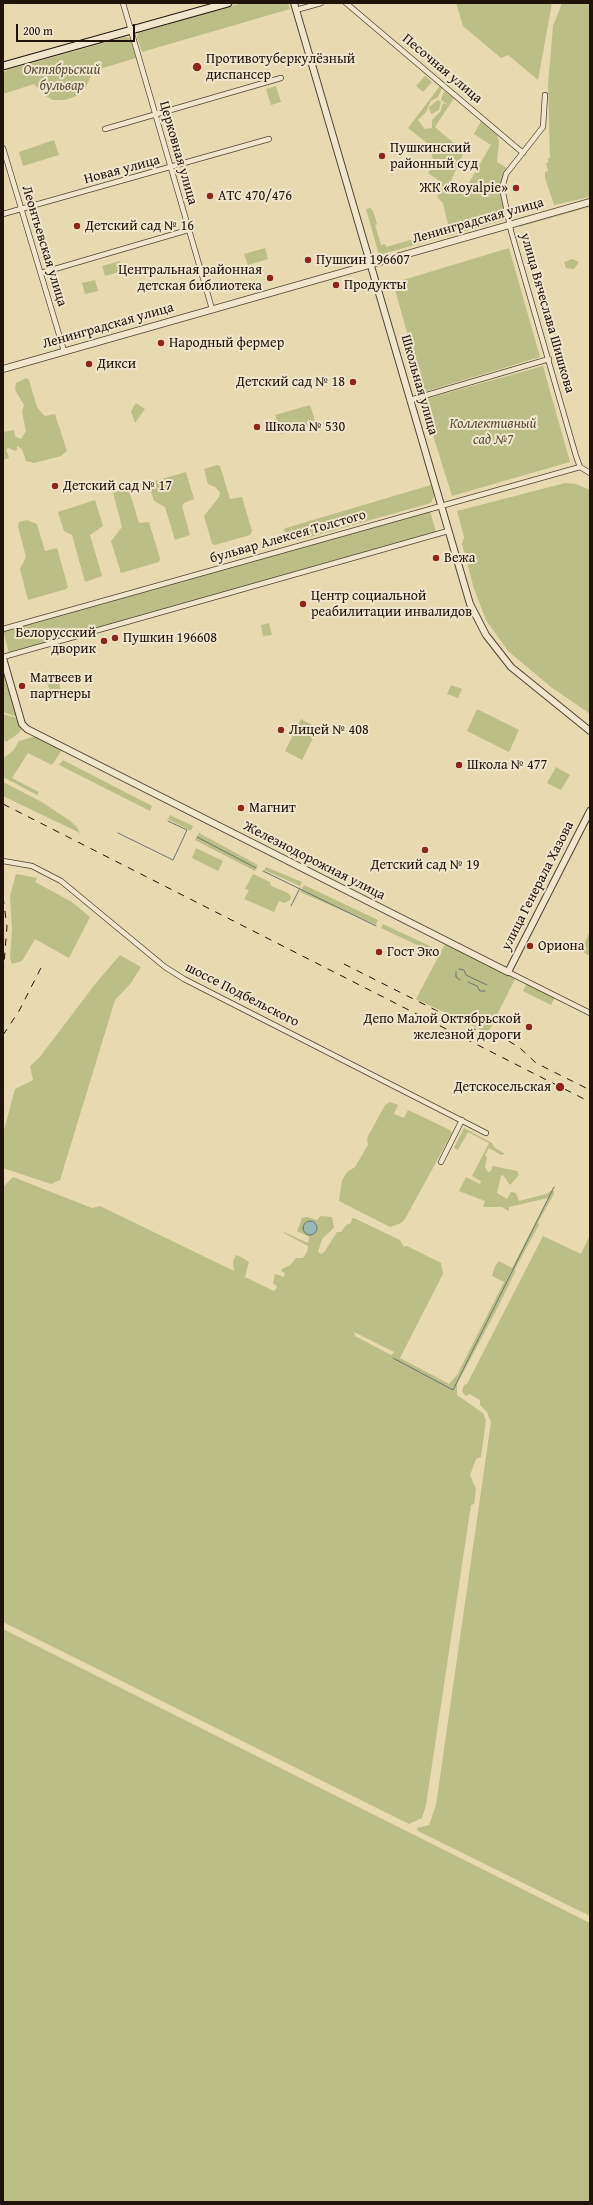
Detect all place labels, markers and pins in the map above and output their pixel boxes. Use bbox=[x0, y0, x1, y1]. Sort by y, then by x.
place label: Противотуберкулёзный диспансер bbox=[206, 51, 355, 84]
marker: Противотуберкулёзный диспансер bbox=[191, 61, 203, 73]
place label: Пушкинский районный суд bbox=[390, 140, 478, 172]
marker: Пушкинский районный суд bbox=[377, 151, 387, 161]
place label: ЖК «Royalpie» bbox=[419, 180, 508, 196]
marker: ЖК «Royalpie» bbox=[511, 183, 521, 193]
place label: АТС 470/476 bbox=[218, 188, 292, 204]
marker: АТС 470/476 bbox=[205, 191, 215, 201]
place label: Детский сад № 16 bbox=[85, 218, 194, 234]
marker: Детский сад № 16 bbox=[72, 221, 82, 231]
place label: Пушкин 196607 bbox=[316, 252, 410, 268]
marker: Пушкин 196607 bbox=[303, 255, 313, 265]
place label: Центральная районная детская библиотека bbox=[118, 262, 262, 294]
marker: Центральная районная детская библиотека bbox=[265, 273, 275, 283]
place label: Продукты bbox=[344, 277, 406, 293]
marker: Продукты bbox=[331, 280, 341, 290]
place label: Народный фермер bbox=[169, 335, 284, 351]
marker: Народный фермер bbox=[156, 338, 166, 348]
place label: Дикси bbox=[97, 356, 136, 372]
marker: Дикси bbox=[84, 359, 94, 369]
place label: Детский сад № 18 bbox=[236, 374, 345, 390]
marker: Детский сад № 18 bbox=[348, 377, 358, 387]
place label: Школа № 530 bbox=[265, 419, 345, 435]
marker: Школа № 530 bbox=[252, 422, 262, 432]
place label: Детский сад № 17 bbox=[63, 478, 172, 494]
marker: Детский сад № 17 bbox=[50, 481, 60, 491]
place label: Вежа bbox=[444, 550, 475, 566]
marker: Вежа bbox=[431, 553, 441, 563]
place label: Центр социальной реабилитации инвалидов bbox=[311, 588, 472, 620]
marker: Центр социальной реабилитации инвалидов bbox=[298, 599, 308, 609]
place label: Белорусский дворик bbox=[16, 625, 96, 658]
place label: Пушкин 196608 bbox=[123, 630, 217, 646]
marker: Пушкин 196608 bbox=[110, 633, 120, 643]
marker: Белорусский дворик bbox=[99, 636, 109, 646]
place label: Матвеев и партнеры bbox=[30, 670, 93, 702]
marker: Матвеев и партнеры bbox=[17, 681, 27, 691]
place label: Лицей № 408 bbox=[289, 722, 369, 738]
marker: Лицей № 408 bbox=[276, 725, 286, 735]
place label: Школа № 477 bbox=[467, 757, 547, 773]
marker: Школа № 477 bbox=[454, 760, 464, 770]
place label: Магнит bbox=[249, 800, 296, 816]
marker: Магнит bbox=[236, 803, 246, 813]
marker: Детский сад № 19 bbox=[420, 845, 430, 855]
place label: Детский сад № 19 bbox=[371, 857, 479, 873]
place label: Ориона bbox=[538, 938, 584, 954]
marker: Ориона bbox=[525, 941, 535, 951]
place label: Гост Эко bbox=[387, 944, 439, 960]
marker: Гост Эко bbox=[374, 947, 384, 957]
place label: Депо Малой Октябрьской железной дороги bbox=[363, 1011, 521, 1044]
marker: Депо Малой Октябрьской железной дороги bbox=[524, 1022, 534, 1032]
place label: Детскосельская bbox=[454, 1079, 551, 1095]
marker: Детскосельская bbox=[554, 1081, 566, 1093]

